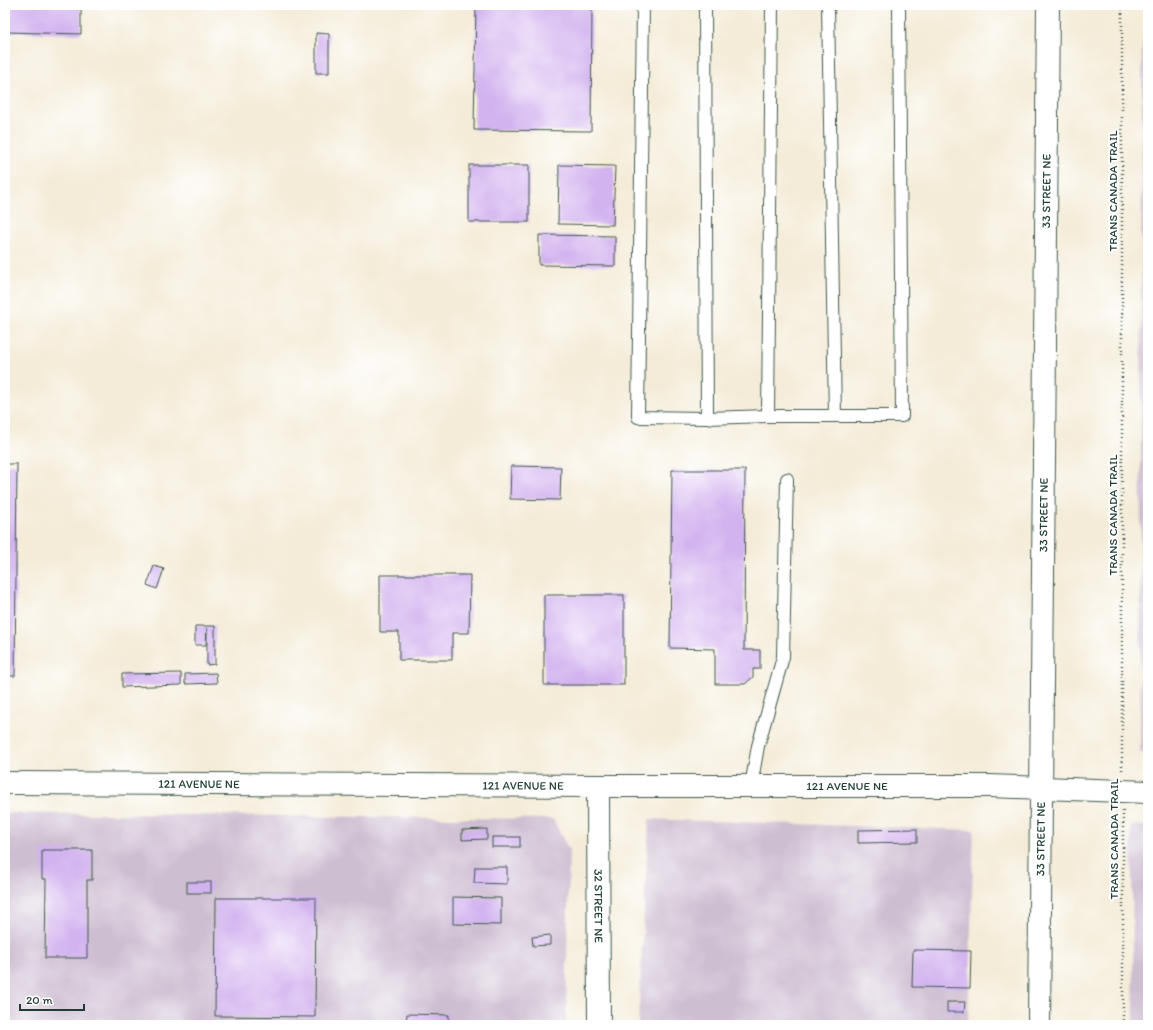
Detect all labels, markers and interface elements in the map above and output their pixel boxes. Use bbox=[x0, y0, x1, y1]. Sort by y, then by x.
street label: TRANS CANADA TRAIL bbox=[1106, 130, 1120, 252]
street label: 33 STREET NE bbox=[1039, 154, 1054, 228]
street label: TRANS CANADA TRAIL bbox=[1106, 454, 1120, 576]
street label: 33 STREET NE bbox=[1036, 477, 1051, 552]
street label: 121 AVENUE NE bbox=[158, 777, 240, 791]
street label: 121 AVENUE NE bbox=[482, 778, 564, 793]
street label: TRANS CANADA TRAIL bbox=[1107, 778, 1121, 900]
street label: 121 AVENUE NE bbox=[806, 779, 888, 793]
street label: 33 STREET NE bbox=[1033, 801, 1048, 876]
street label: 32 STREET NE bbox=[591, 869, 606, 943]
scale bar bbox=[20, 986, 84, 1012]
text: 20 m bbox=[26, 993, 53, 1007]

